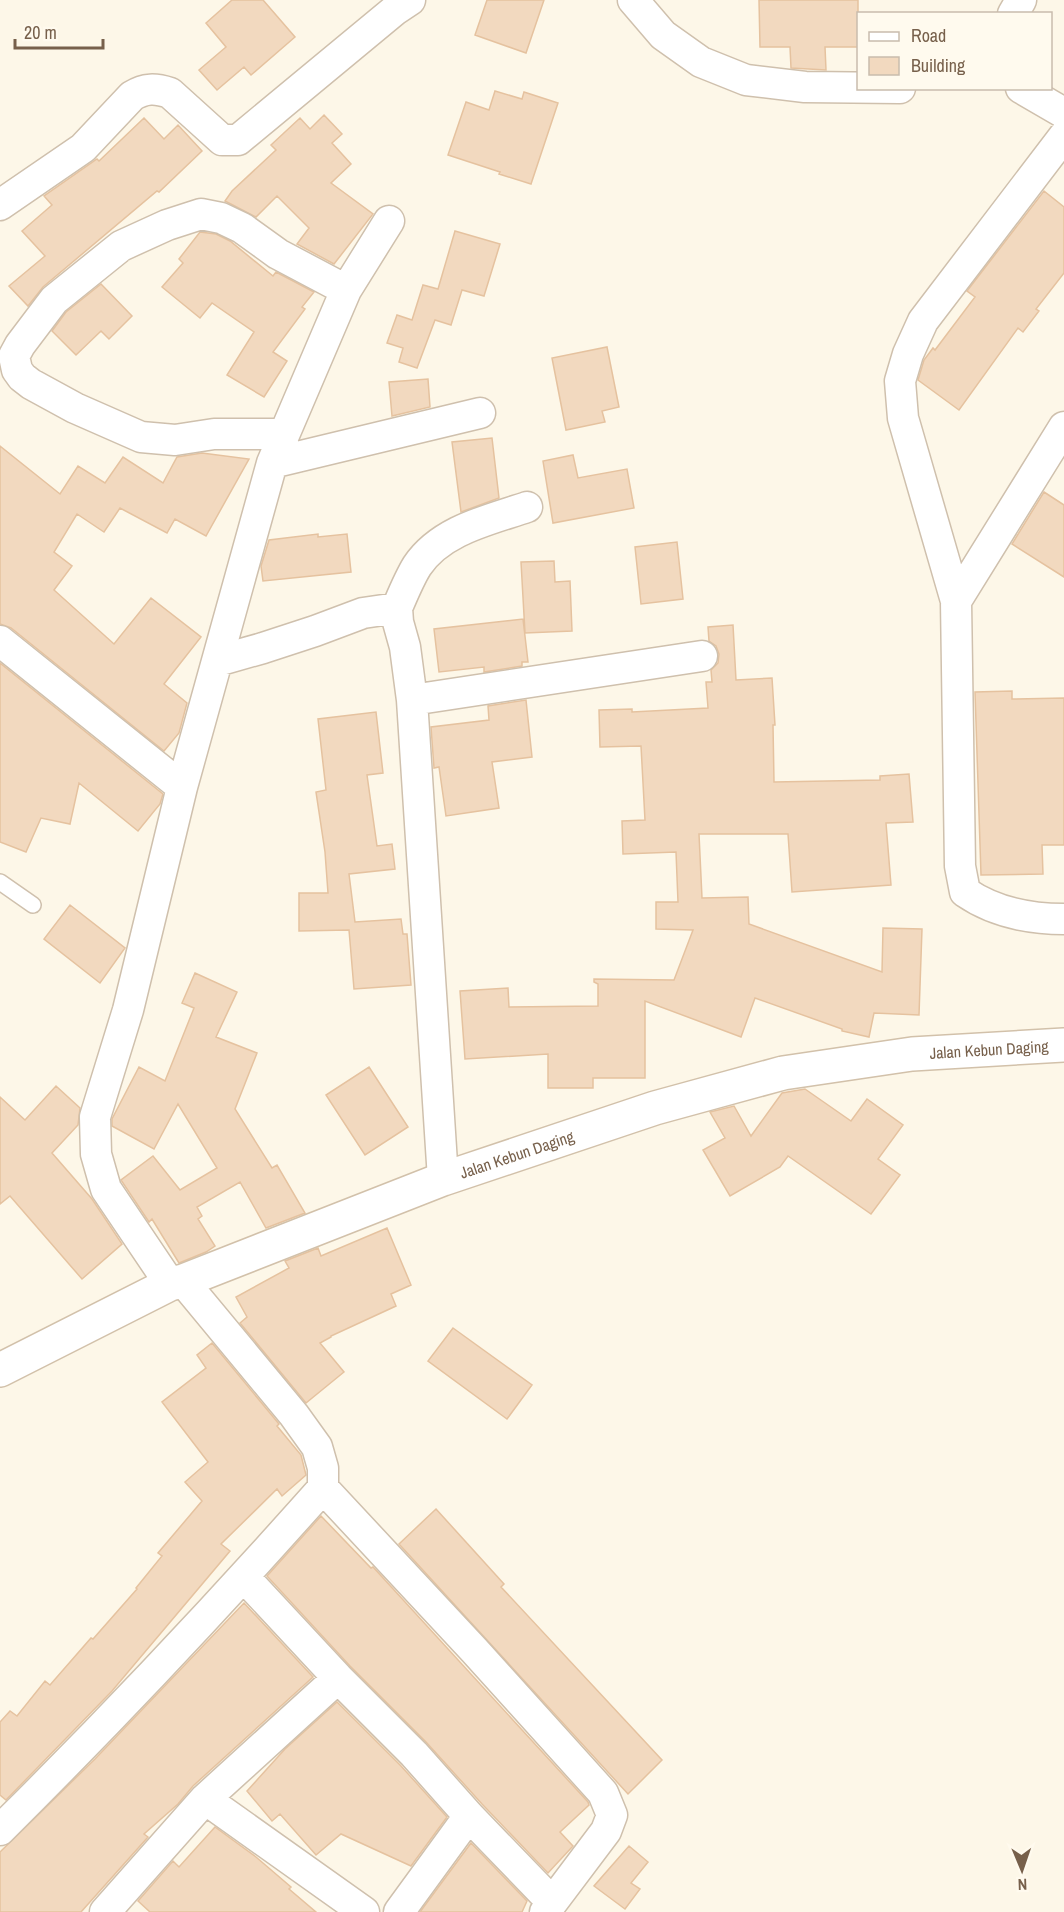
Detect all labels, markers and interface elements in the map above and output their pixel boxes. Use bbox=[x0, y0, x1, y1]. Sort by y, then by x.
scale bar bbox=[15, 12, 104, 50]
legend bbox=[857, 12, 1052, 90]
text: 20 m bbox=[24, 20, 57, 45]
text: Road bbox=[911, 23, 946, 48]
text: Building bbox=[911, 53, 966, 78]
street label: Jalan Kebun Daging bbox=[929, 1035, 1050, 1064]
street label: Jalan Kebun Daging bbox=[457, 1125, 577, 1184]
north arrow bbox=[992, 1840, 1052, 1900]
text: N bbox=[1017, 1874, 1028, 1896]

